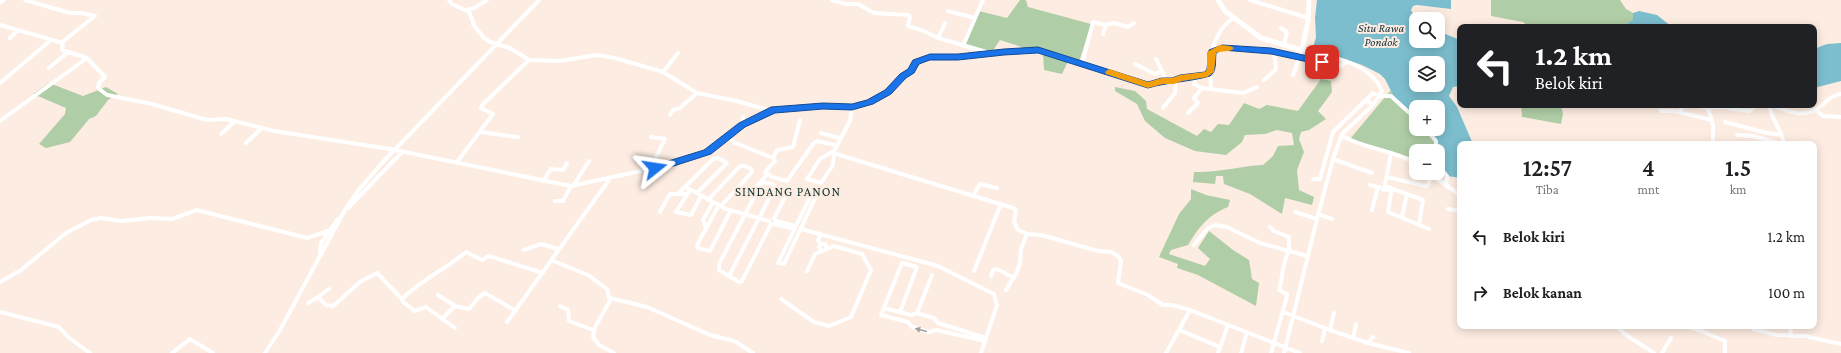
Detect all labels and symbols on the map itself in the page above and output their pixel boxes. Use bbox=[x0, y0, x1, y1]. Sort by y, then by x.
water label: Situ Rawa Pondok bbox=[1358, 21, 1404, 49]
pin bbox=[1305, 45, 1339, 79]
position arrow bbox=[634, 147, 676, 189]
district label: SINDANG PANON bbox=[735, 184, 841, 199]
one-way arrow bbox=[914, 327, 926, 333]

